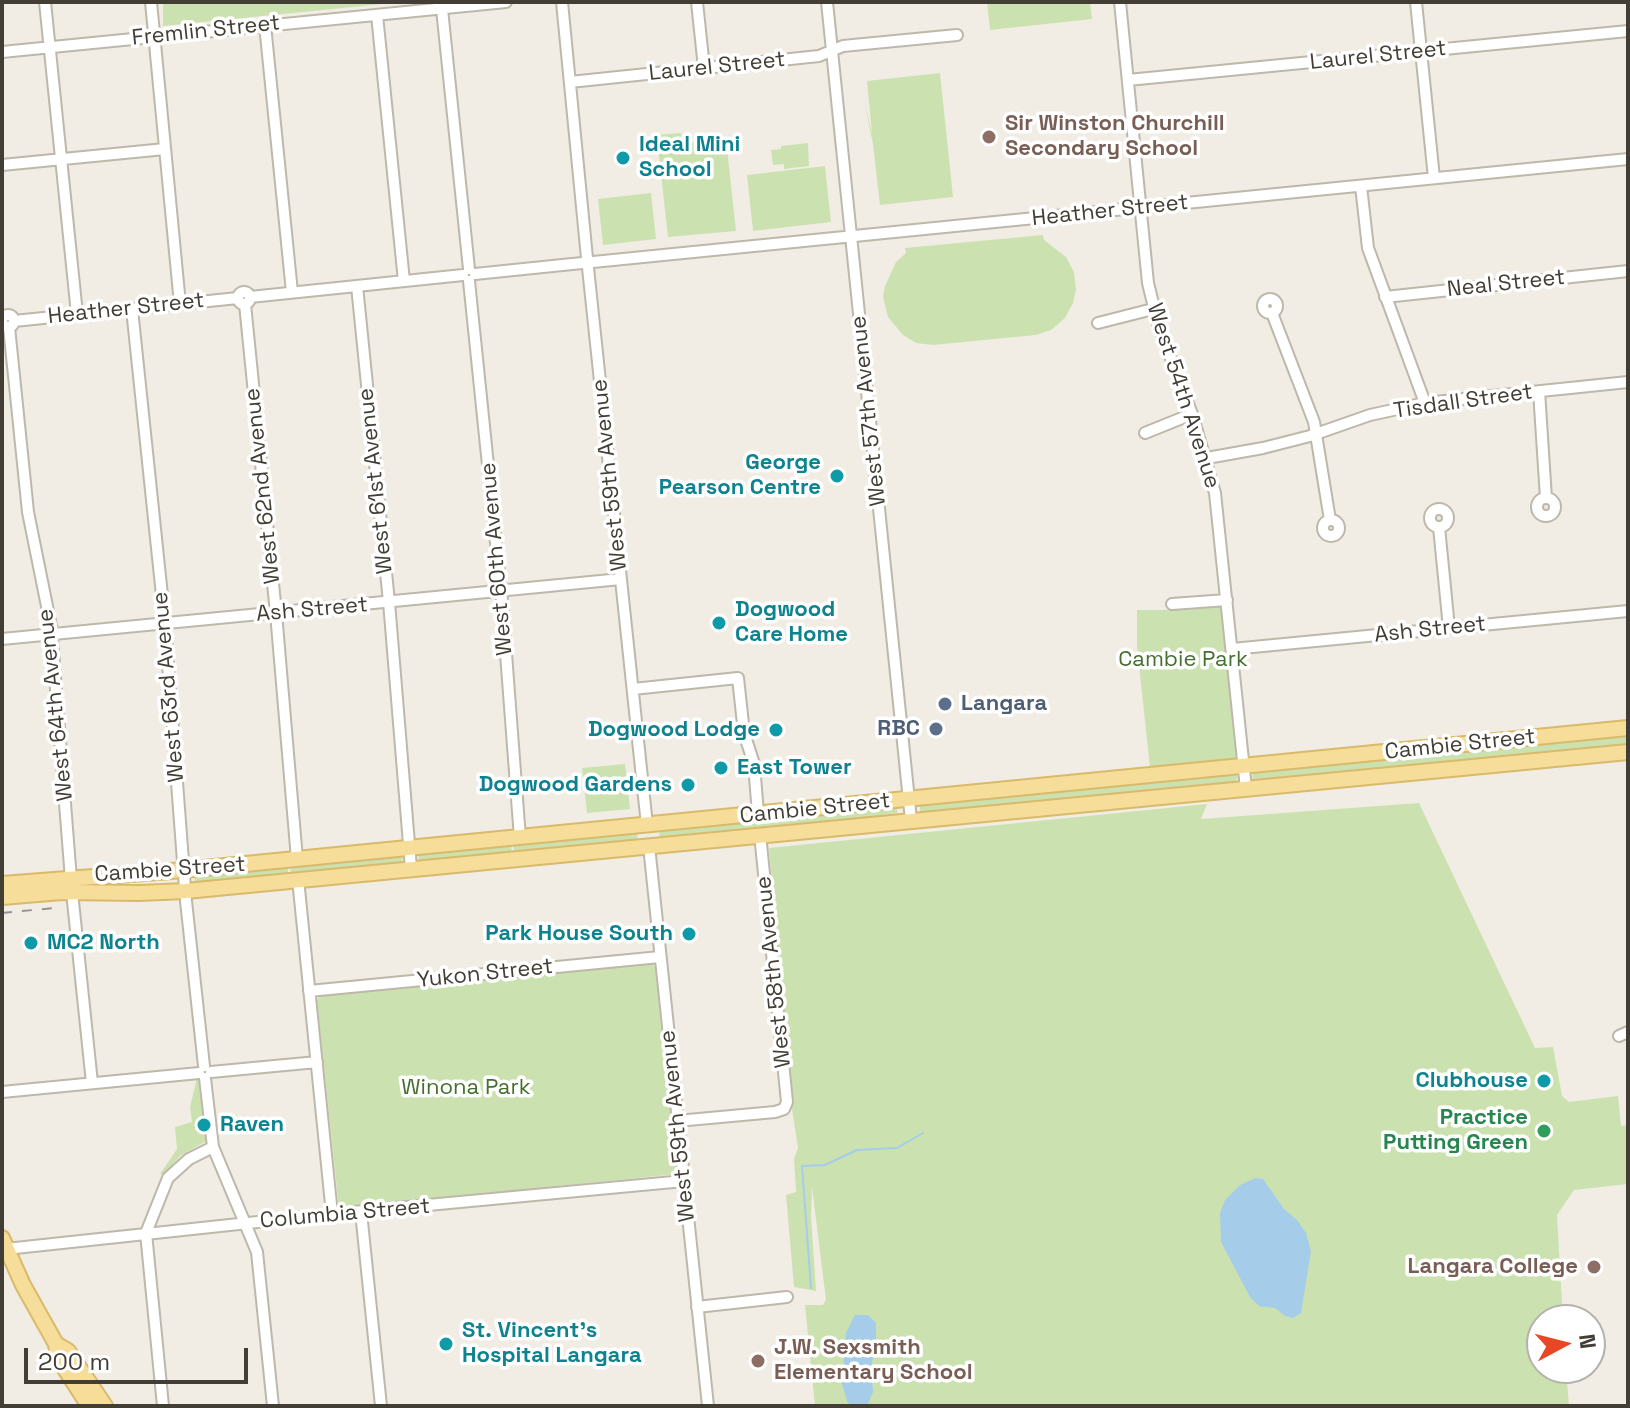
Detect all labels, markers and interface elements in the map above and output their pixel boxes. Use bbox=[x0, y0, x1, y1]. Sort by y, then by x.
street label: Fremlin Street bbox=[131, 10, 281, 52]
street label: Laurel Street bbox=[1308, 36, 1448, 76]
street label: Laurel Street bbox=[647, 47, 787, 87]
place label: Sir Winston Churchill Secondary School bbox=[1005, 111, 1225, 162]
marker: Sir Winston Churchill Secondary School bbox=[980, 128, 998, 146]
place label: Ideal Mini School bbox=[639, 132, 740, 184]
marker: Ideal Mini School bbox=[614, 149, 632, 167]
street label: Heather Street bbox=[1030, 190, 1190, 232]
street label: Neal Street bbox=[1446, 265, 1566, 303]
street label: Heather Street bbox=[46, 288, 206, 330]
street label: West 54th Avenue bbox=[1141, 300, 1225, 492]
street label: West 57th Avenue bbox=[846, 314, 892, 508]
street label: West 59th Avenue bbox=[587, 378, 633, 572]
street label: Tisdall Street bbox=[1392, 379, 1534, 425]
street label: West 62nd Avenue bbox=[240, 387, 286, 585]
street label: West 61st Avenue bbox=[353, 387, 399, 575]
place label: George Pearson Centre bbox=[659, 450, 821, 502]
street label: West 60th Avenue bbox=[475, 461, 519, 657]
marker: George Pearson Centre bbox=[828, 467, 846, 485]
street label: West 63rd Avenue bbox=[148, 591, 190, 783]
street label: Ash Street bbox=[255, 592, 369, 628]
place label: Dogwood Care Home bbox=[735, 597, 848, 648]
street label: West 64th Avenue bbox=[33, 608, 79, 802]
street label: Ash Street bbox=[1373, 611, 1487, 649]
marker: Dogwood Care Home bbox=[710, 614, 728, 632]
park label: Cambie Park bbox=[1118, 647, 1248, 673]
place label: Langara bbox=[961, 691, 1047, 717]
marker: Langara bbox=[936, 695, 954, 713]
place label: RBC bbox=[877, 716, 920, 742]
place label: Dogwood Lodge bbox=[588, 717, 760, 743]
marker: RBC bbox=[927, 720, 945, 738]
marker: Dogwood Lodge bbox=[767, 721, 785, 739]
street label: Cambie Street bbox=[1383, 724, 1537, 766]
place label: East Tower bbox=[737, 755, 852, 781]
marker: East Tower bbox=[712, 759, 730, 777]
place label: Dogwood Gardens bbox=[479, 772, 672, 798]
marker: Dogwood Gardens bbox=[679, 776, 697, 794]
street label: Cambie Street bbox=[738, 788, 892, 830]
street label: Cambie Street bbox=[94, 852, 246, 888]
street label: West 58th Avenue bbox=[751, 875, 797, 1069]
place label: Park House South bbox=[485, 921, 673, 947]
marker: Park House South bbox=[680, 925, 698, 943]
place label: MC2 North bbox=[47, 930, 160, 956]
marker: MC2 North bbox=[22, 934, 40, 952]
street label: Yukon Street bbox=[416, 954, 554, 994]
street label: West 59th Avenue bbox=[655, 1029, 701, 1223]
place label: Clubhouse bbox=[1416, 1068, 1528, 1094]
marker: Clubhouse bbox=[1535, 1072, 1553, 1090]
park label: Winona Park bbox=[401, 1075, 531, 1101]
place label: Practice Putting Green bbox=[1383, 1105, 1528, 1156]
place label: Raven bbox=[220, 1112, 284, 1138]
marker: Raven bbox=[195, 1116, 213, 1134]
marker: Practice Putting Green bbox=[1535, 1122, 1553, 1140]
street label: Columbia Street bbox=[259, 1193, 431, 1235]
place label: Langara College bbox=[1408, 1254, 1578, 1280]
marker: Langara College bbox=[1585, 1258, 1603, 1276]
north arrow bbox=[1526, 1304, 1606, 1384]
place label: St. Vincent's Hospital Langara bbox=[462, 1318, 642, 1370]
scale bar bbox=[28, 1332, 252, 1382]
text: N bbox=[1573, 1332, 1603, 1350]
marker: St. Vincent's Hospital Langara bbox=[437, 1335, 455, 1353]
place label: J.W. Sexsmith Elementary School bbox=[774, 1335, 973, 1386]
text: 200 m bbox=[38, 1346, 110, 1377]
marker: J.W. Sexsmith Elementary School bbox=[749, 1352, 767, 1370]

